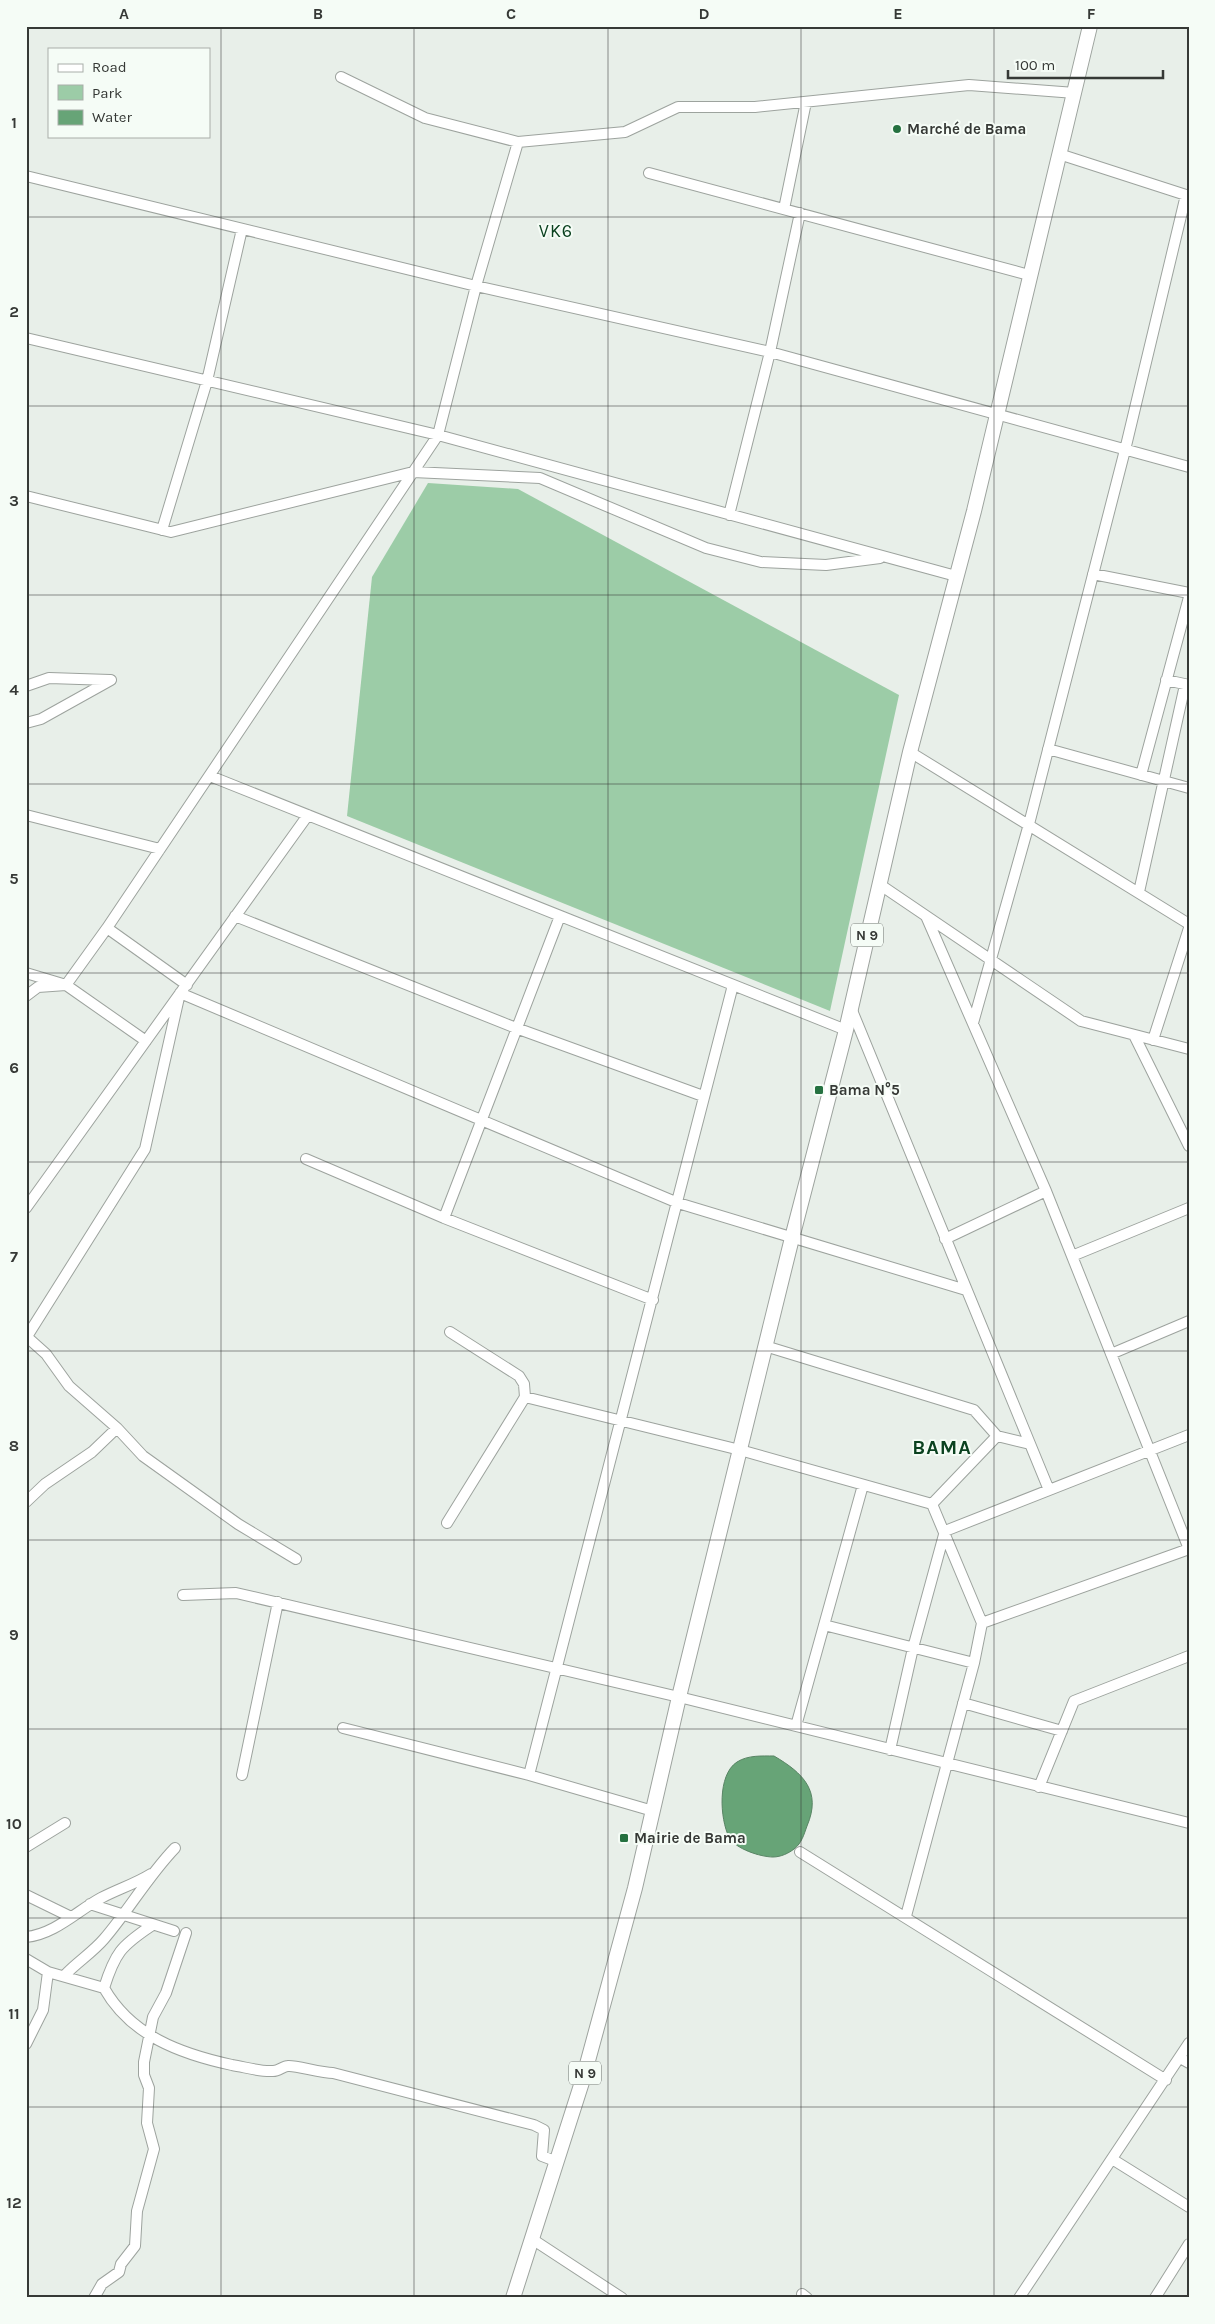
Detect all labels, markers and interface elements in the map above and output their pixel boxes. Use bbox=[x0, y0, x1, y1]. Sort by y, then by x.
text: A bbox=[119, 4, 129, 23]
text: B bbox=[313, 4, 323, 23]
text: C bbox=[506, 4, 516, 23]
text: D bbox=[699, 4, 710, 23]
text: E bbox=[893, 4, 903, 23]
text: F bbox=[1087, 4, 1096, 23]
legend bbox=[48, 48, 210, 138]
scale bar bbox=[1008, 48, 1162, 80]
text: 100 m bbox=[1015, 56, 1055, 74]
text: Road bbox=[92, 58, 127, 76]
text: Park bbox=[92, 84, 122, 102]
text: Water bbox=[92, 108, 133, 126]
text: 1 bbox=[11, 113, 17, 132]
place label: Marché de Bama bbox=[907, 120, 1026, 138]
marker: Marché de Bama bbox=[891, 123, 903, 135]
district label: VK6 bbox=[539, 220, 573, 242]
text: 2 bbox=[9, 302, 19, 321]
text: 3 bbox=[9, 491, 19, 510]
text: 4 bbox=[9, 680, 19, 699]
text: 5 bbox=[9, 869, 19, 888]
road number: N 9 bbox=[851, 924, 883, 946]
text: 6 bbox=[9, 1058, 19, 1077]
place label: Bama N°5 bbox=[829, 1081, 900, 1099]
marker: Bama N°5 bbox=[813, 1084, 825, 1096]
text: 7 bbox=[10, 1247, 18, 1266]
text: 8 bbox=[9, 1436, 19, 1455]
district label: BAMA bbox=[912, 1436, 972, 1459]
text: 9 bbox=[9, 1625, 19, 1644]
text: 10 bbox=[6, 1814, 22, 1833]
place label: Mairie de Bama bbox=[634, 1829, 746, 1847]
marker: Mairie de Bama bbox=[618, 1832, 630, 1844]
text: 11 bbox=[8, 2004, 20, 2023]
road number: N 9 bbox=[569, 2062, 601, 2084]
text: 12 bbox=[6, 2193, 22, 2212]

